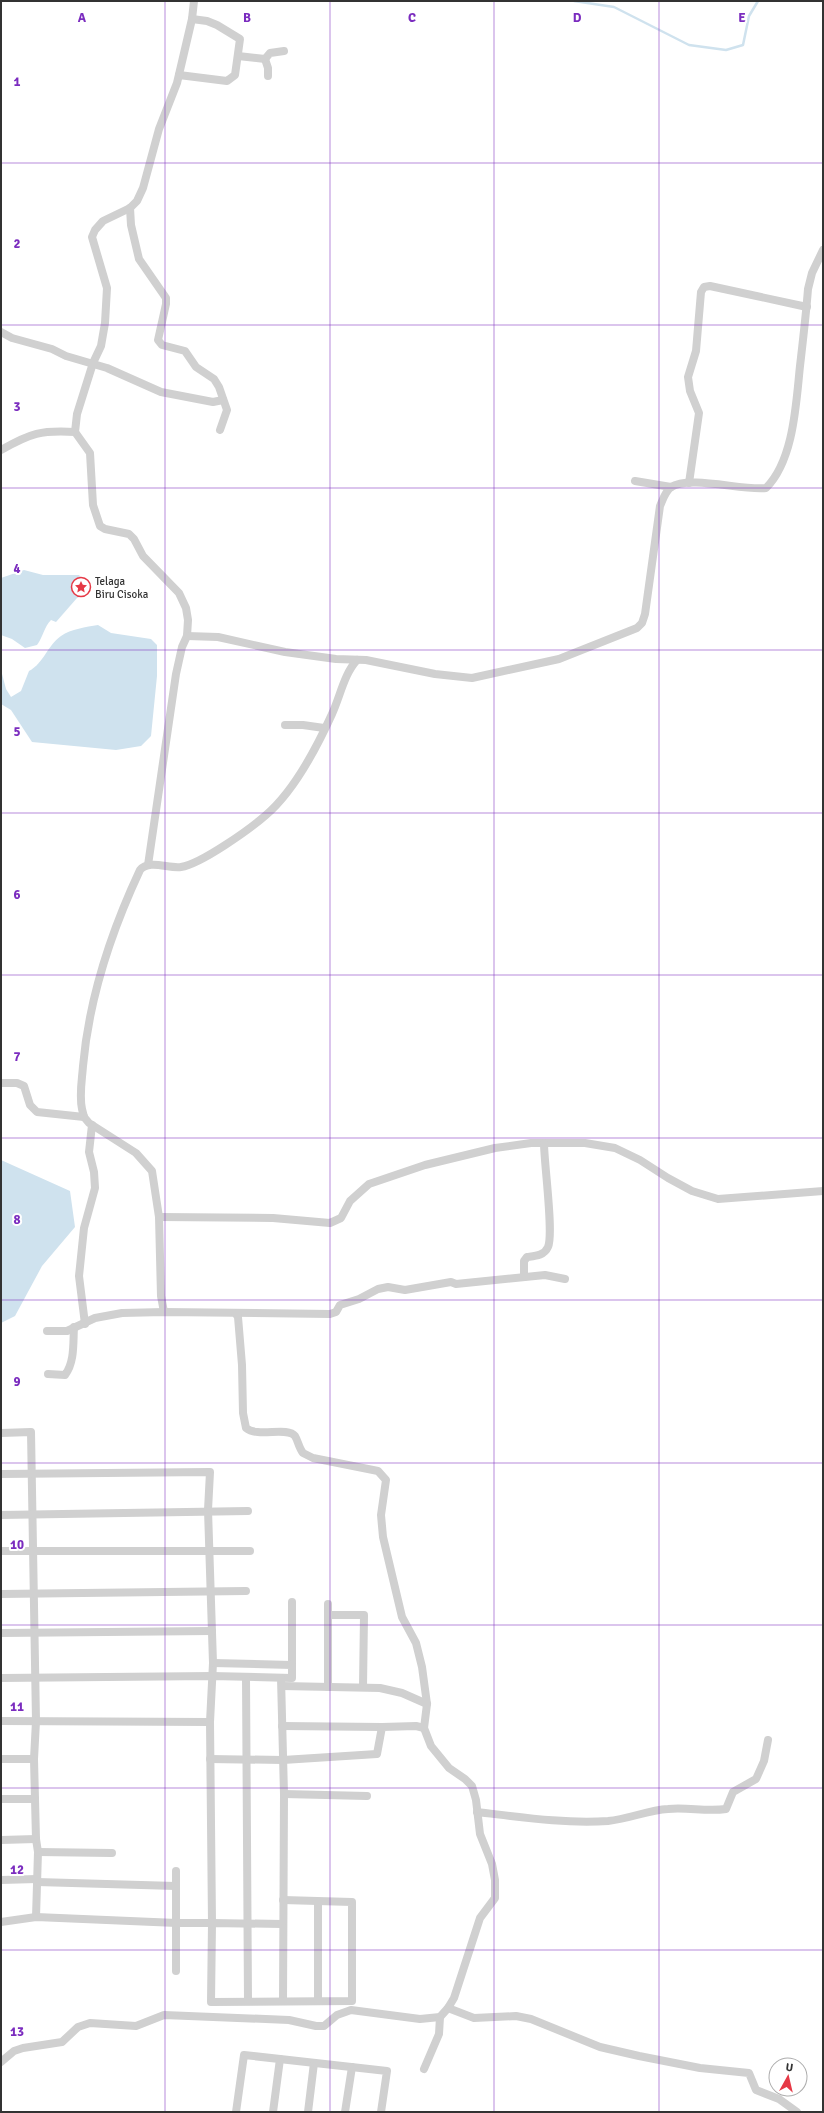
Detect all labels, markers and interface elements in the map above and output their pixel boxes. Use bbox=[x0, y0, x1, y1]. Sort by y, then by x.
text: A bbox=[78, 10, 87, 26]
text: B bbox=[243, 10, 251, 26]
text: C bbox=[408, 10, 416, 26]
text: D bbox=[573, 10, 582, 26]
text: E bbox=[738, 10, 746, 26]
text: 1 bbox=[13, 74, 21, 90]
text: 2 bbox=[13, 236, 21, 252]
text: 3 bbox=[13, 399, 21, 415]
text: 4 bbox=[13, 561, 21, 577]
place label: Telaga Biru Cisoka bbox=[95, 575, 149, 601]
place icon: Telaga Biru Cisoka bbox=[70, 576, 92, 598]
text: 5 bbox=[13, 724, 21, 740]
text: 6 bbox=[13, 887, 21, 903]
text: 7 bbox=[13, 1049, 21, 1065]
text: 8 bbox=[13, 1212, 21, 1228]
text: 9 bbox=[13, 1374, 21, 1390]
text: 10 bbox=[10, 1537, 24, 1553]
text: 11 bbox=[10, 1699, 24, 1715]
text: 12 bbox=[10, 1862, 24, 1878]
text: 13 bbox=[10, 2024, 24, 2040]
north arrow bbox=[768, 2057, 808, 2097]
text: U bbox=[785, 2061, 794, 2075]

